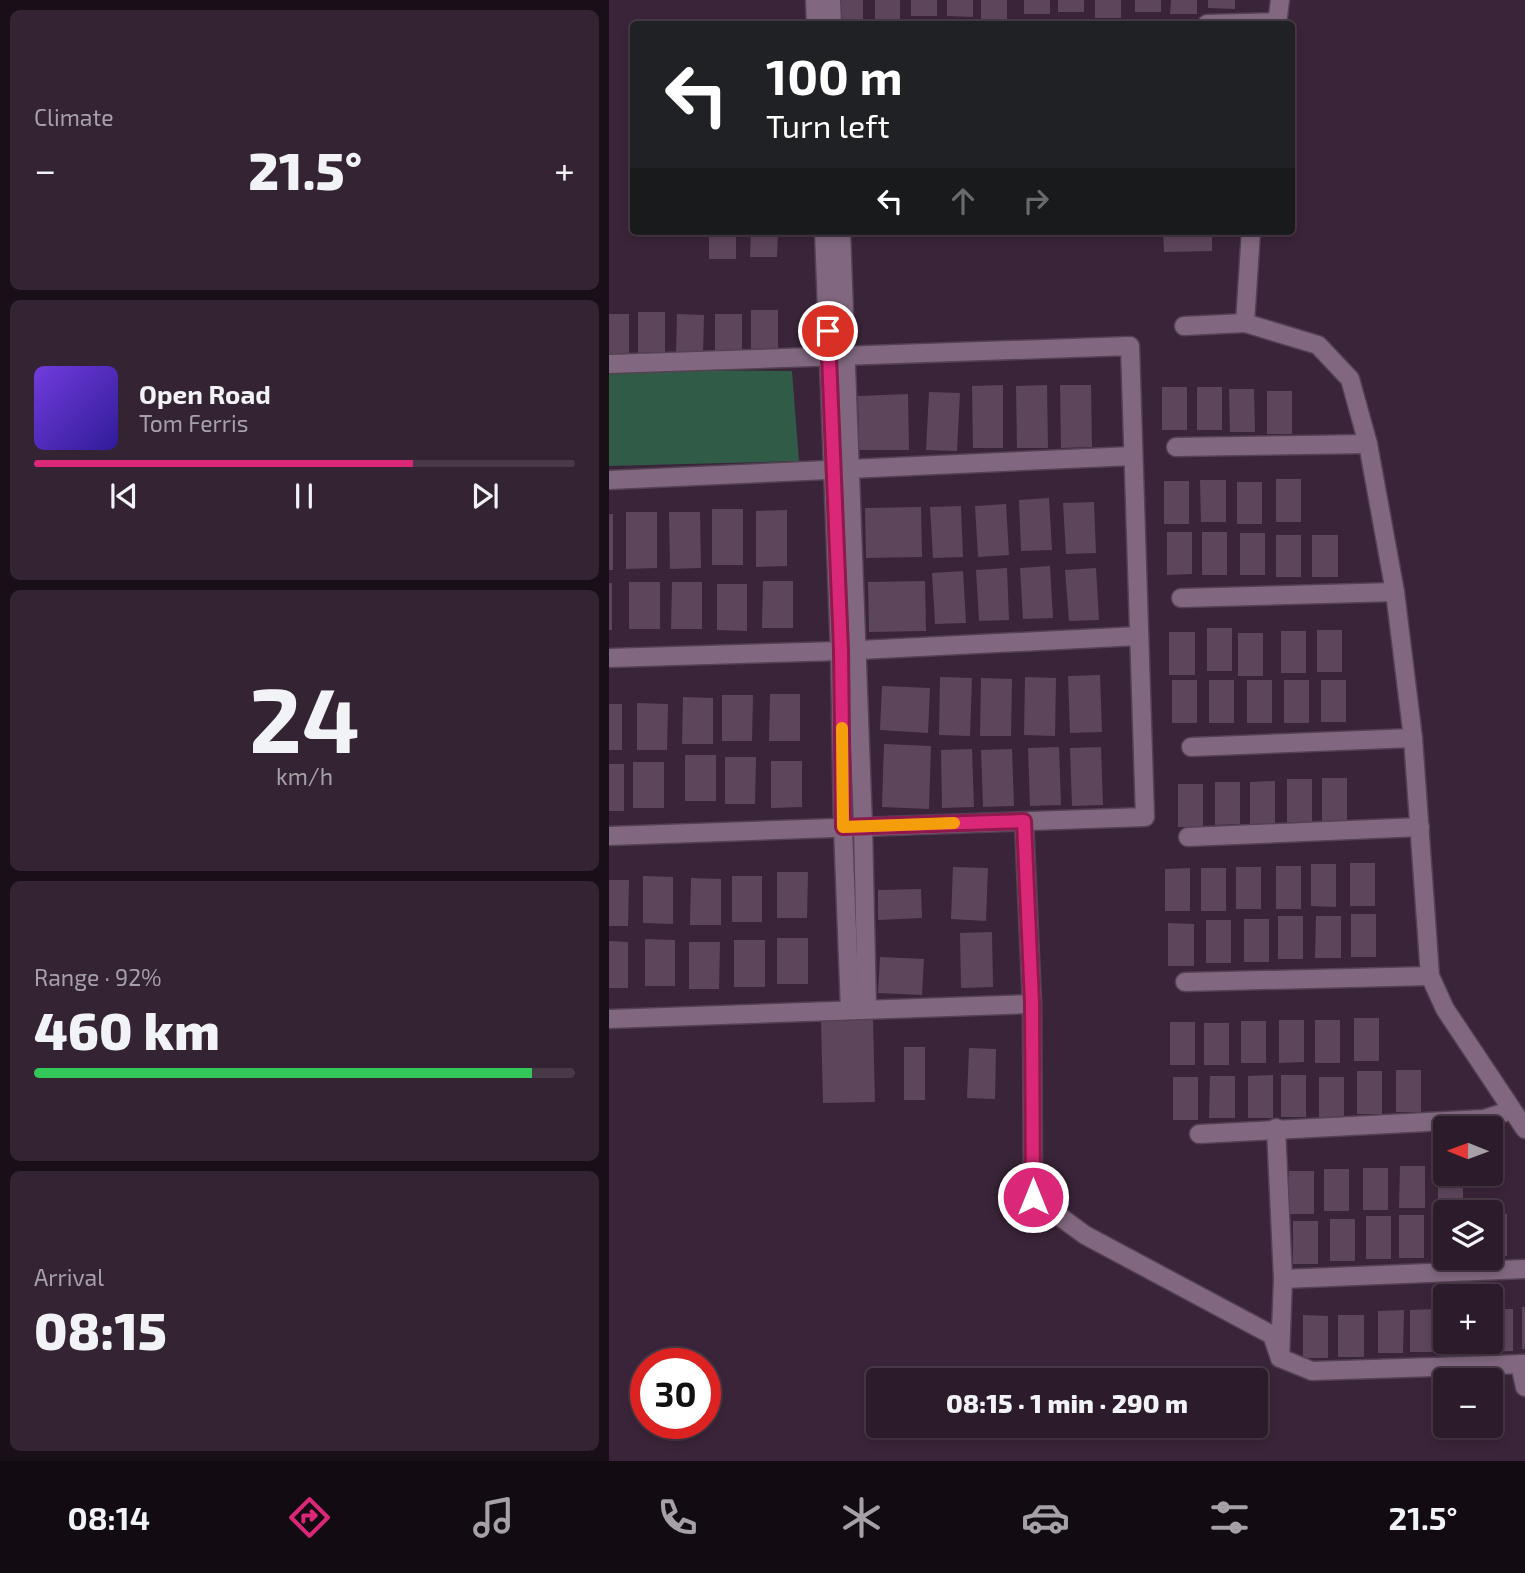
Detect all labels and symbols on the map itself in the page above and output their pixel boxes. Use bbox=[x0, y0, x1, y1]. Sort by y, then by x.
pin bbox=[798, 301, 858, 361]
north arrow bbox=[1433, 1116, 1503, 1186]
position arrow bbox=[996, 1160, 1070, 1234]
speed limit sign: 30 bbox=[630, 1348, 721, 1439]

